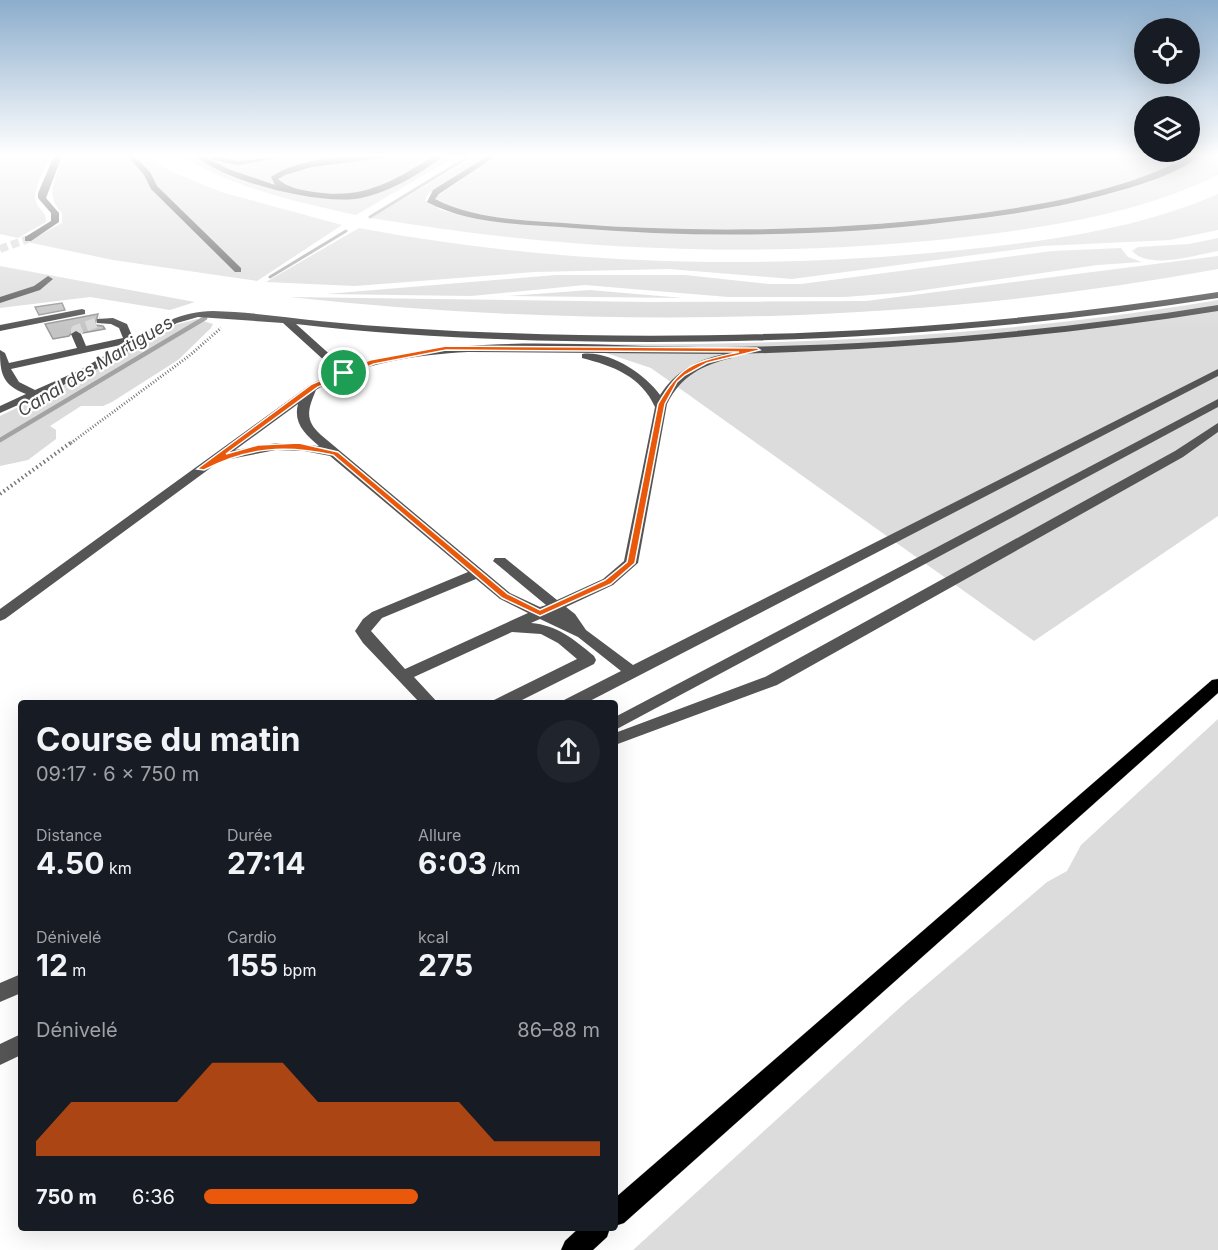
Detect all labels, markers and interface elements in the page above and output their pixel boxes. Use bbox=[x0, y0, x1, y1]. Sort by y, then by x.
map controls bbox=[1134, 18, 1200, 162]
button: locate bbox=[1134, 18, 1200, 84]
button: layers bbox=[1134, 96, 1200, 162]
water label: Canal des Martigues bbox=[14, 311, 176, 421]
pin bbox=[318, 347, 369, 398]
icon: arrive bbox=[327, 356, 360, 389]
text: Course du matin bbox=[36, 719, 301, 759]
button: share bbox=[537, 720, 600, 783]
text: 09:17 · 6 × 750 m bbox=[36, 762, 199, 786]
text: Distance bbox=[36, 825, 102, 845]
text: Durée bbox=[227, 825, 272, 845]
text: Allure bbox=[418, 825, 461, 845]
text: 4.50 bbox=[36, 845, 105, 881]
text: 27:14 bbox=[227, 845, 306, 881]
text: 6:03 bbox=[418, 845, 487, 881]
text: km bbox=[105, 858, 132, 878]
text: /km bbox=[487, 858, 520, 878]
text: Dénivelé bbox=[36, 927, 101, 947]
text: Cardio bbox=[227, 927, 277, 947]
text: kcal bbox=[418, 927, 449, 947]
text: 12 bbox=[36, 947, 68, 983]
text: 155 bbox=[227, 947, 278, 983]
text: 275 bbox=[418, 947, 473, 983]
text: m bbox=[68, 960, 86, 980]
text: bpm bbox=[278, 960, 316, 980]
text: Dénivelé bbox=[36, 1018, 118, 1042]
text: 86–88 m bbox=[517, 1018, 600, 1042]
text: 750 m bbox=[36, 1185, 97, 1209]
text: 6:36 bbox=[132, 1185, 175, 1209]

